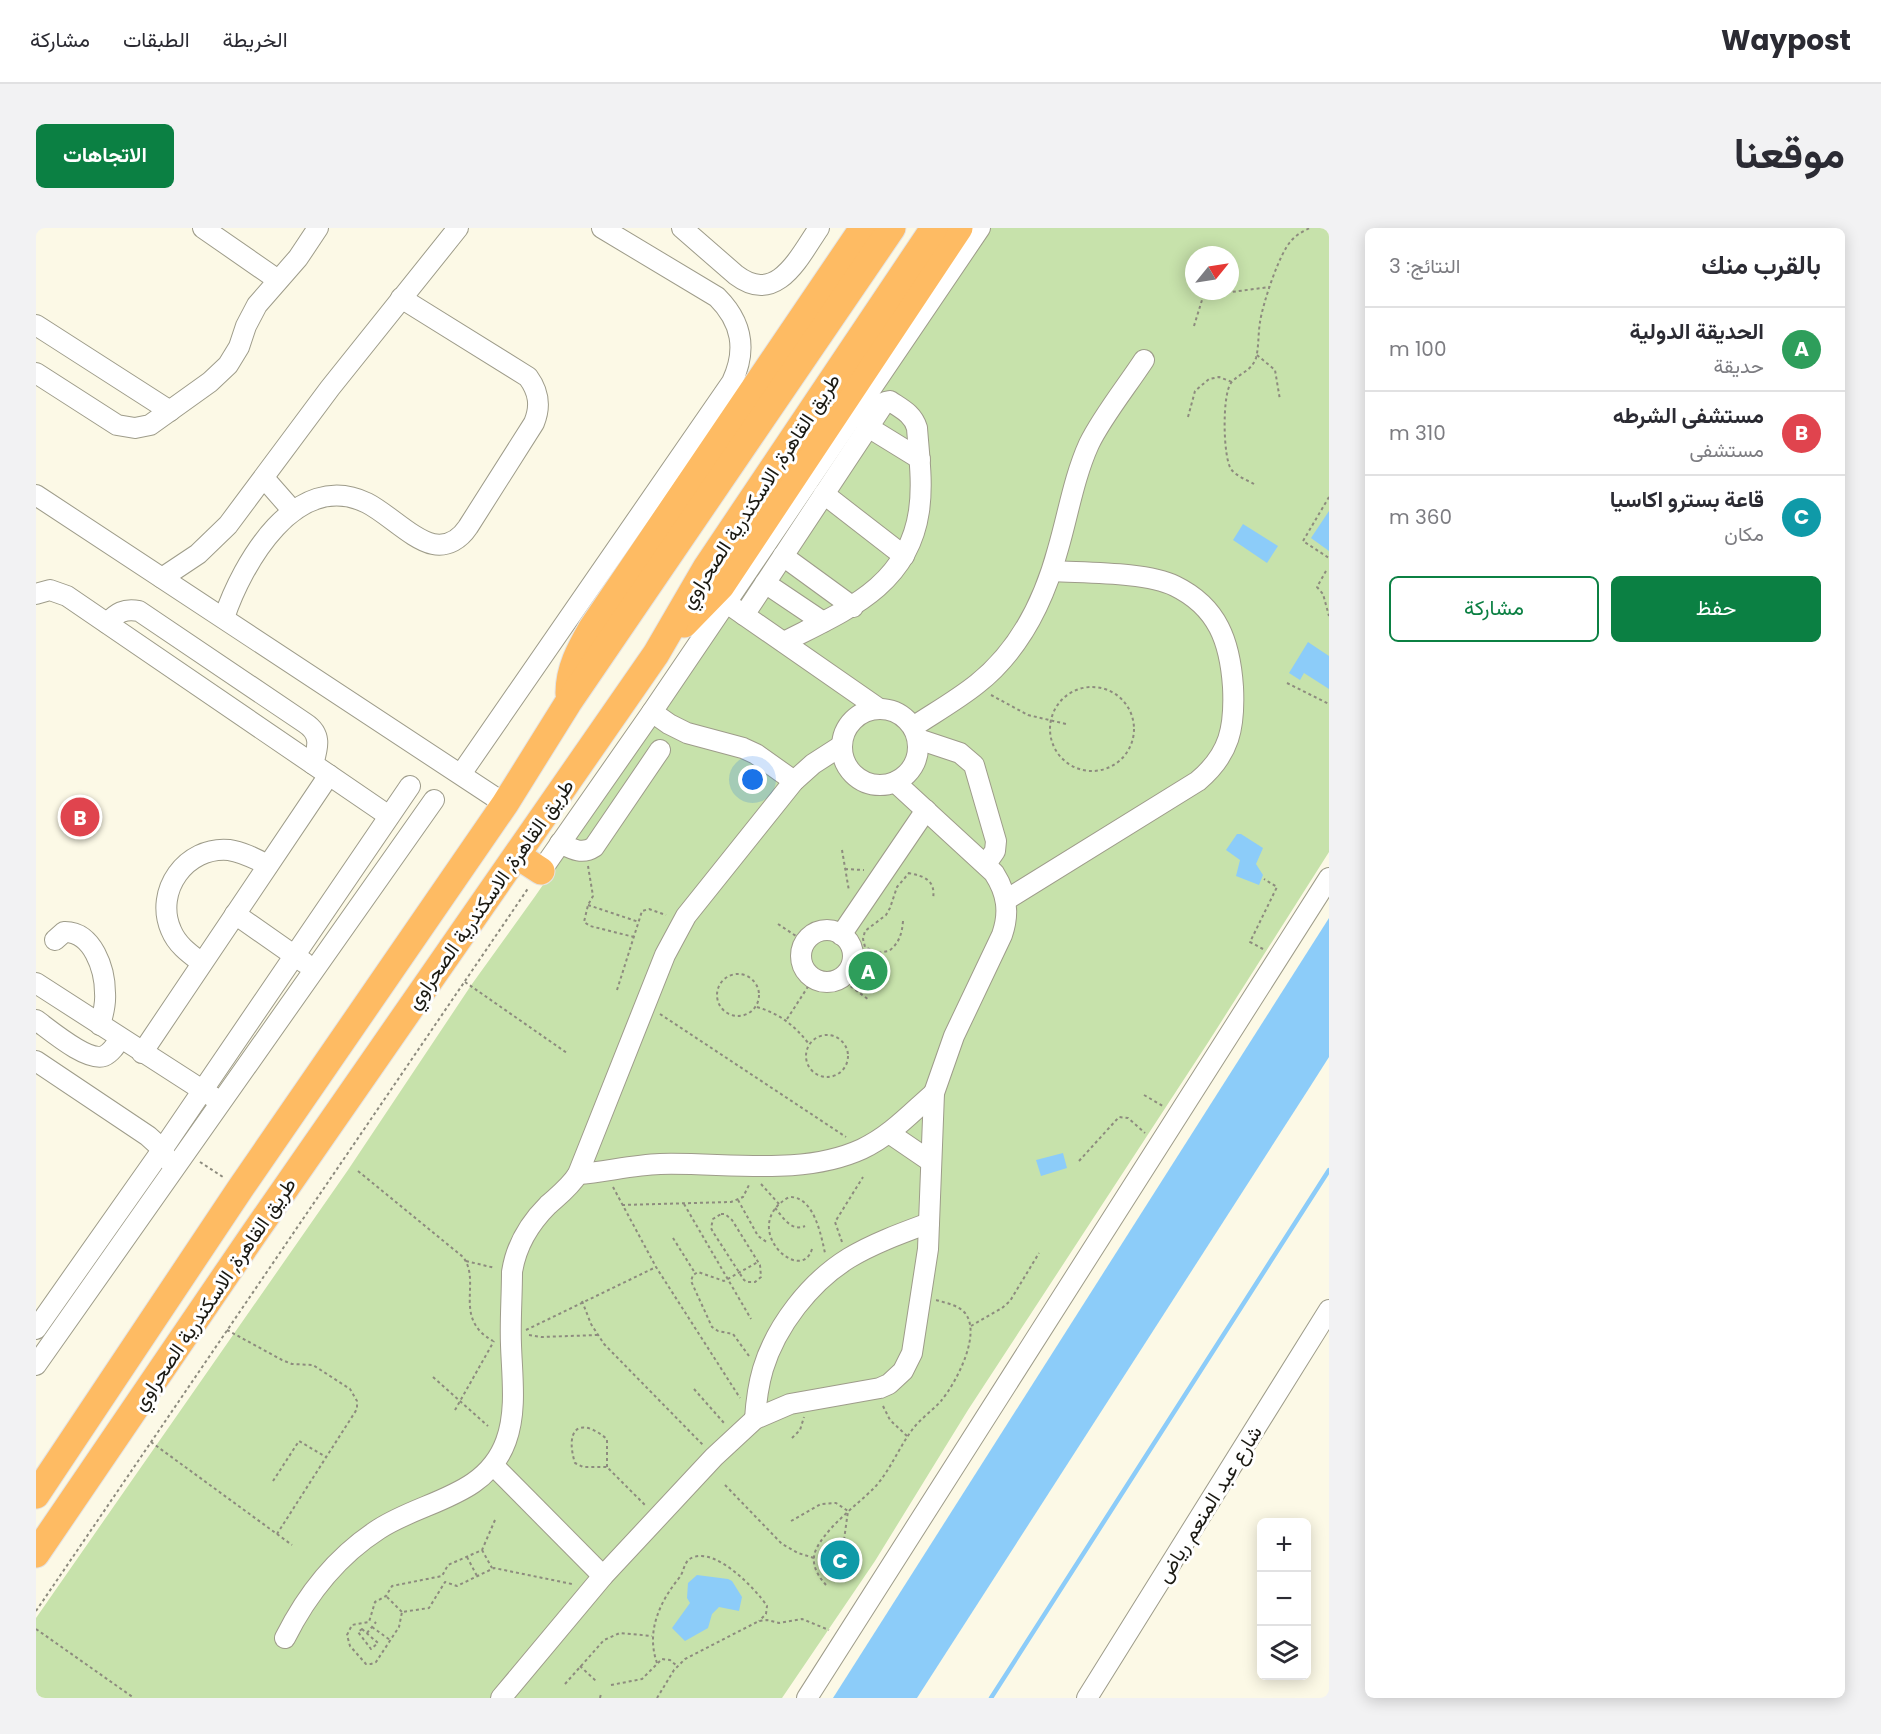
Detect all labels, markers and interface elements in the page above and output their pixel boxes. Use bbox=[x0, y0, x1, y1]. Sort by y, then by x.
text: Waypost bbox=[1721, 21, 1851, 60]
text: مشاركة bbox=[30, 25, 90, 54]
text: الطبقات bbox=[123, 25, 190, 54]
text: الخريطة bbox=[223, 25, 288, 54]
button: الاتجاهات bbox=[36, 124, 174, 188]
text: موقعنا bbox=[1734, 124, 1845, 183]
north arrow bbox=[1185, 246, 1239, 300]
text: بالقرب منك bbox=[1701, 247, 1821, 283]
text: النتائج: 3 bbox=[1389, 252, 1460, 280]
text: الحديقة الدولية bbox=[1630, 316, 1764, 347]
text: 100 m bbox=[1389, 335, 1446, 363]
text: A bbox=[1794, 335, 1809, 363]
text: حديقة bbox=[1713, 352, 1764, 380]
street label: طريق القاهرة, الاسكندرية الصحراوي bbox=[673, 368, 849, 616]
text: مستشفى الشرطه bbox=[1613, 400, 1764, 431]
text: 310 m bbox=[1389, 419, 1446, 447]
text: B bbox=[1795, 419, 1808, 447]
text: مستشفى bbox=[1689, 436, 1764, 464]
text: قاعة بسترو اكاسيا bbox=[1610, 484, 1764, 515]
text: 360 m bbox=[1389, 503, 1452, 531]
text: C bbox=[1794, 503, 1809, 531]
text: مكان bbox=[1724, 520, 1764, 548]
button: مشاركة bbox=[1389, 576, 1599, 642]
button: حفظ bbox=[1611, 576, 1821, 642]
your location bbox=[738, 765, 767, 794]
street label: طريق القاهرة, الاسكندرية الصحراوي bbox=[400, 773, 583, 1017]
pin: B bbox=[60, 794, 99, 840]
pin: A bbox=[848, 948, 888, 994]
street label: طريق القاهرة, الاسكندرية الصحراوي bbox=[125, 1172, 305, 1418]
street label: شارع عبد المنعم رياض bbox=[1149, 1420, 1269, 1588]
map controls bbox=[1257, 1518, 1311, 1680]
button: + bbox=[1257, 1518, 1311, 1572]
pin: C bbox=[820, 1538, 860, 1582]
button: − bbox=[1257, 1572, 1311, 1626]
button: layers bbox=[1257, 1626, 1311, 1680]

